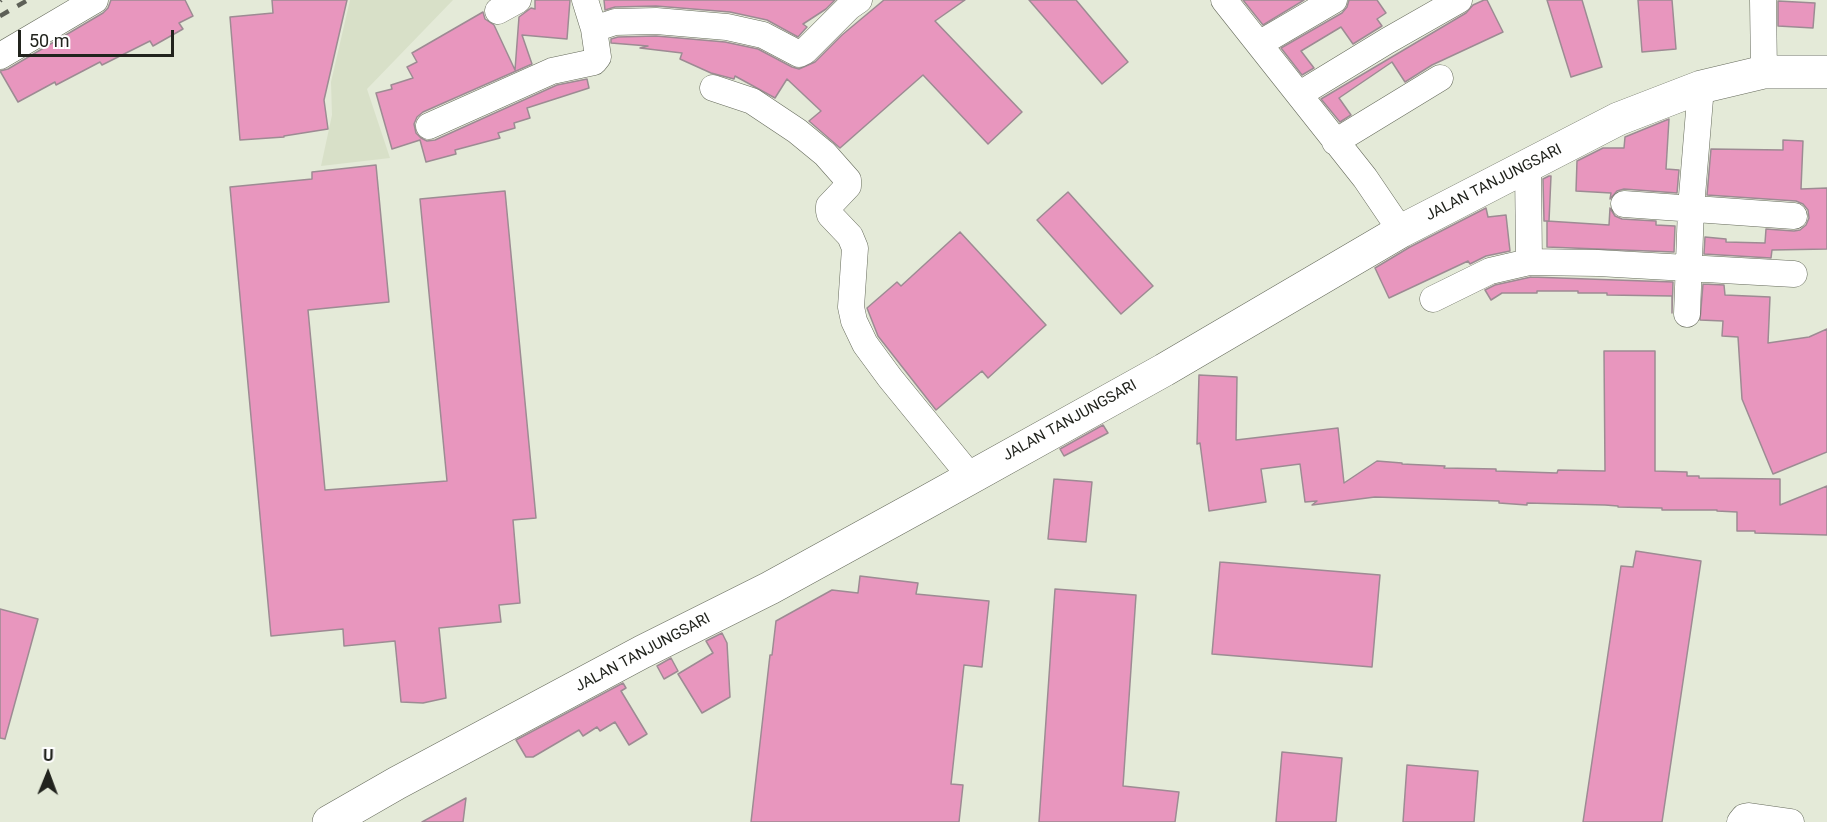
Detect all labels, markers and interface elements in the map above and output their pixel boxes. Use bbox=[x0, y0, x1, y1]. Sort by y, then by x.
scale bar bbox=[21, 18, 177, 56]
text: 50 m bbox=[29, 30, 69, 51]
street label: JALAN TANJUNGSARI bbox=[1423, 141, 1565, 225]
street label: JALAN TANJUNGSARI bbox=[1000, 377, 1140, 465]
street label: JALAN TANJUNGSARI bbox=[573, 610, 713, 696]
north arrow bbox=[18, 744, 78, 804]
text: U bbox=[43, 746, 54, 765]

